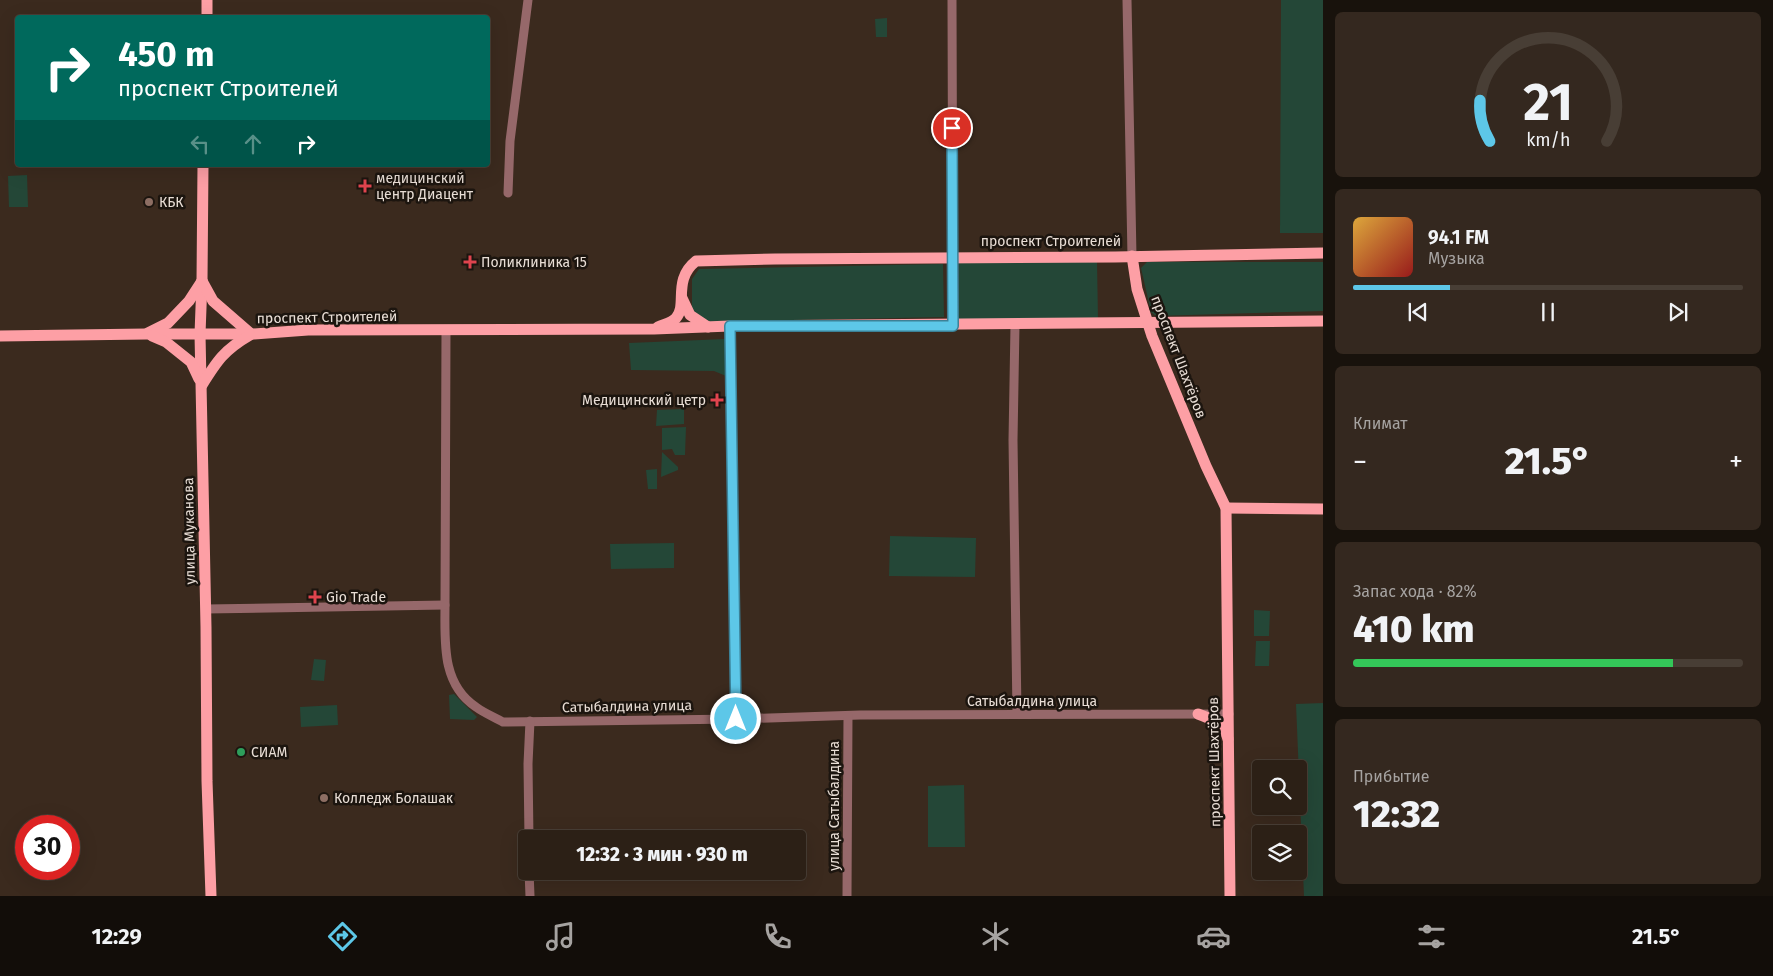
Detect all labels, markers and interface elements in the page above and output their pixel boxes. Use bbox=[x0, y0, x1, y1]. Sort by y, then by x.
text: 450 m bbox=[118, 33, 215, 75]
icon: right bbox=[35, 35, 100, 100]
text: 21 bbox=[1523, 71, 1573, 134]
text: проспект Строителей bbox=[118, 75, 339, 102]
pin bbox=[931, 107, 973, 149]
icon: arrive bbox=[938, 114, 966, 142]
text: km/h bbox=[1526, 129, 1570, 151]
icon: left bbox=[186, 130, 214, 158]
icon: ahead bbox=[239, 130, 267, 158]
icon: right bbox=[292, 130, 320, 158]
place label: медицинский центр Диацент bbox=[376, 170, 474, 203]
marker: медицинский центр Диацент bbox=[358, 179, 372, 193]
place label: КБК bbox=[159, 194, 184, 211]
marker: КБК bbox=[143, 196, 155, 208]
text: 94.1 FM bbox=[1428, 226, 1489, 249]
street label: проспект Строителей bbox=[981, 233, 1121, 250]
text: Музыка bbox=[1428, 249, 1485, 268]
place label: Поликлиника 15 bbox=[481, 254, 587, 271]
marker: Поликлиника 15 bbox=[463, 255, 477, 269]
street label: проспект Шахтёров bbox=[1147, 293, 1210, 421]
icon: previous bbox=[1404, 298, 1432, 326]
icon: pause bbox=[1534, 298, 1562, 326]
icon: next bbox=[1664, 298, 1692, 326]
street label: проспект Строителей bbox=[257, 308, 397, 327]
place label: Медицинский цетр bbox=[582, 392, 706, 409]
marker: Медицинский цетр bbox=[710, 393, 724, 407]
text: Климат bbox=[1353, 414, 1408, 433]
text: 21.5° bbox=[1505, 438, 1591, 484]
text: − bbox=[1353, 445, 1367, 478]
text: + bbox=[1729, 445, 1743, 478]
street label: улица Муканова bbox=[180, 477, 199, 585]
text: Запас хода · 82% bbox=[1353, 582, 1477, 601]
place label: Gio Trade bbox=[326, 589, 386, 606]
marker: Gio Trade bbox=[308, 590, 322, 604]
text: 410 km bbox=[1353, 606, 1475, 652]
position arrow bbox=[709, 692, 761, 744]
street label: Сатыбалдина улица bbox=[967, 693, 1097, 710]
street label: Сатыбалдина улица bbox=[562, 697, 692, 716]
street label: проспект Шахтёров bbox=[1205, 697, 1224, 827]
street label: улица Сатыбалдина bbox=[826, 741, 843, 871]
place label: СИАМ bbox=[251, 744, 287, 761]
marker: СИАМ bbox=[235, 746, 247, 758]
map controls bbox=[1252, 760, 1307, 880]
button: search bbox=[1252, 760, 1307, 815]
text: Прибытие bbox=[1353, 767, 1429, 786]
place label: Колледж Болашак bbox=[334, 790, 454, 807]
text: 12:32 bbox=[1353, 791, 1440, 837]
marker: Колледж Болашак bbox=[318, 792, 330, 804]
speed limit sign: 30 bbox=[15, 815, 80, 880]
button: layers bbox=[1252, 825, 1307, 880]
text: 12:32 · 3 мин · 930 m bbox=[576, 843, 748, 866]
icon: directions bbox=[325, 919, 360, 954]
icon: music bbox=[543, 919, 578, 954]
icon: phone bbox=[760, 919, 795, 954]
icon: climate bbox=[978, 919, 1013, 954]
icon: car bbox=[1196, 919, 1231, 954]
icon: filters bbox=[1414, 919, 1449, 954]
text: 12:29 bbox=[91, 923, 142, 950]
text: 21.5° bbox=[1632, 923, 1682, 950]

